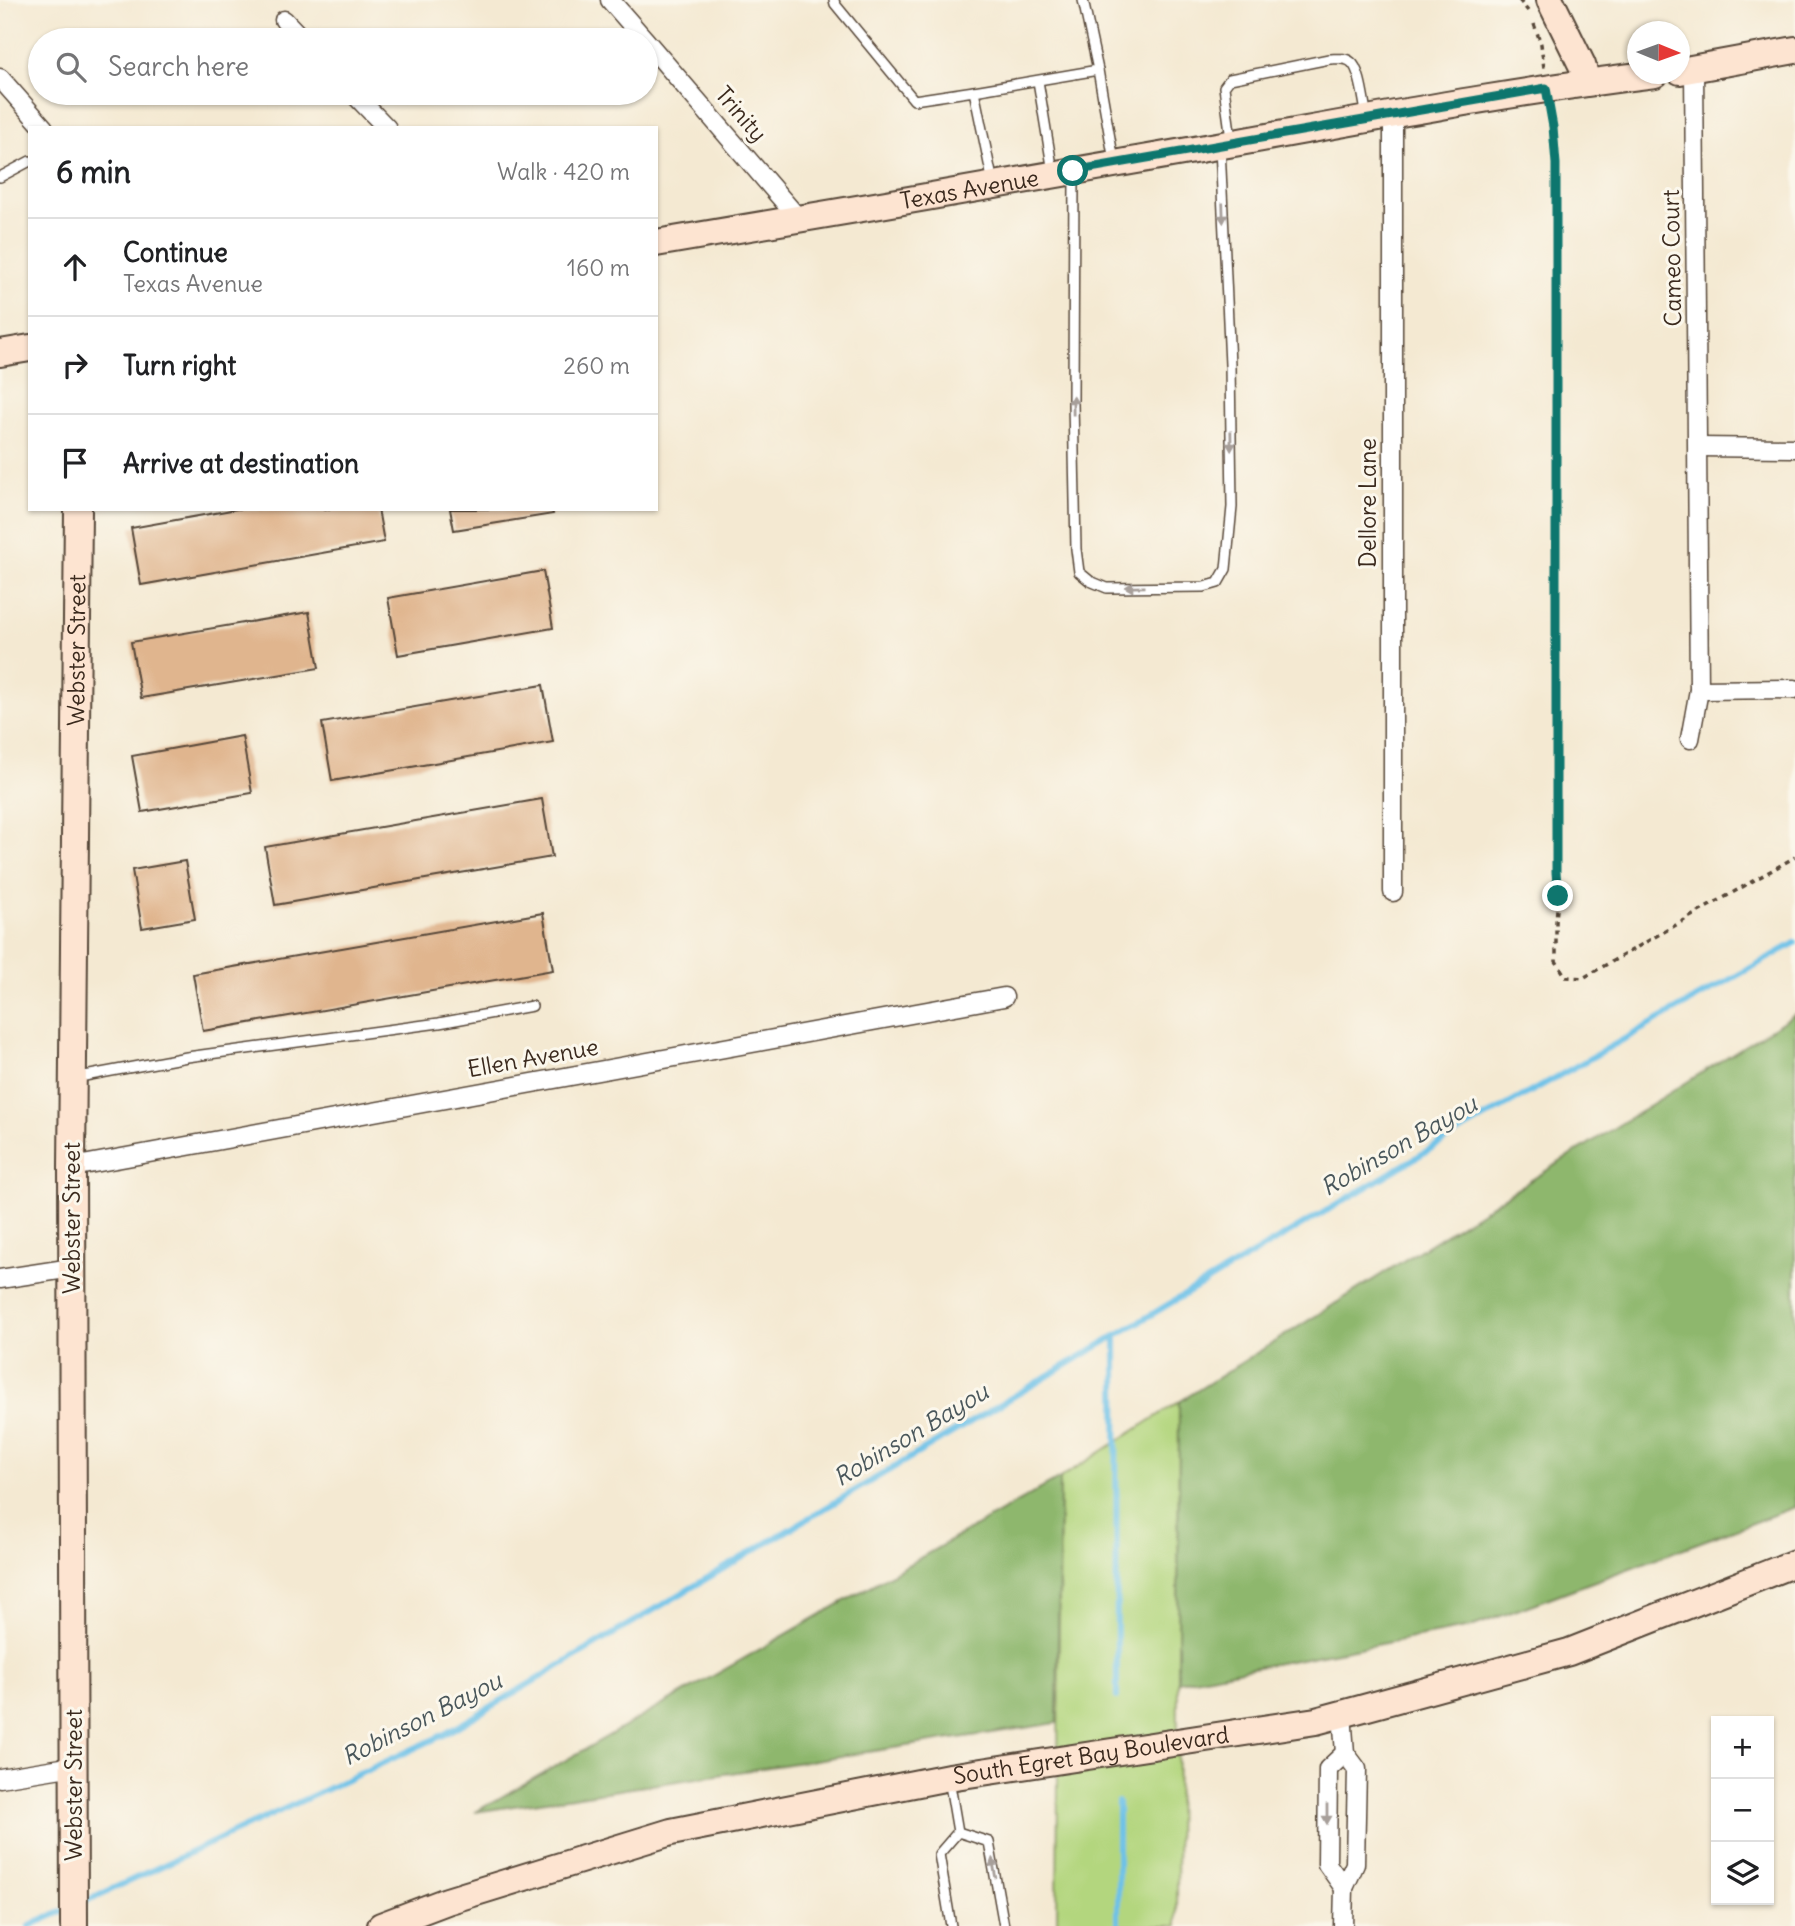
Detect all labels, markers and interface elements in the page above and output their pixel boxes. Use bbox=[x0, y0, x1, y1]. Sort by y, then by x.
north arrow bbox=[1627, 21, 1690, 84]
search box bbox=[28, 28, 658, 105]
icon: search bbox=[52, 48, 90, 86]
text: Search here bbox=[108, 50, 249, 83]
street label: Trinity bbox=[709, 80, 773, 147]
text: 6 min bbox=[56, 153, 131, 191]
route start bbox=[1057, 155, 1088, 186]
text: Walk · 420 m bbox=[497, 157, 630, 186]
street label: Texas Avenue bbox=[898, 163, 1041, 215]
street label: Cameo Court bbox=[1656, 189, 1687, 327]
one-way arrow bbox=[1218, 203, 1229, 225]
text: Continue bbox=[123, 236, 228, 269]
icon: ahead bbox=[56, 248, 94, 286]
text: 160 m bbox=[567, 253, 630, 282]
text: Texas Avenue bbox=[123, 269, 263, 298]
icon: right bbox=[56, 346, 94, 384]
text: Turn right bbox=[123, 349, 236, 382]
text: 260 m bbox=[563, 351, 630, 380]
one-way arrow bbox=[1067, 394, 1079, 416]
one-way arrow bbox=[1226, 430, 1237, 452]
street label: Dellore Lane bbox=[1353, 438, 1382, 568]
icon: arrive bbox=[56, 444, 94, 482]
text: Arrive at destination bbox=[123, 447, 359, 480]
street label: Webster Street bbox=[61, 574, 91, 726]
one-way arrow bbox=[1124, 581, 1146, 593]
route end bbox=[1542, 880, 1573, 911]
street label: Ellen Avenue bbox=[465, 1032, 600, 1083]
water label: Robinson Bayou bbox=[1315, 1087, 1484, 1202]
street label: Webster Street bbox=[57, 1142, 86, 1294]
water label: Robinson Bayou bbox=[828, 1375, 995, 1492]
water label: Robinson Bayou bbox=[337, 1664, 508, 1771]
street label: Webster Street bbox=[59, 1709, 88, 1861]
map controls bbox=[1711, 1716, 1774, 1905]
button: + bbox=[1711, 1716, 1774, 1779]
street label: South Egret Bay Boulevard bbox=[951, 1719, 1231, 1790]
button: − bbox=[1711, 1779, 1774, 1842]
one-way arrow bbox=[1322, 1803, 1333, 1825]
button: layers bbox=[1711, 1842, 1774, 1905]
one-way arrow bbox=[988, 1857, 999, 1879]

